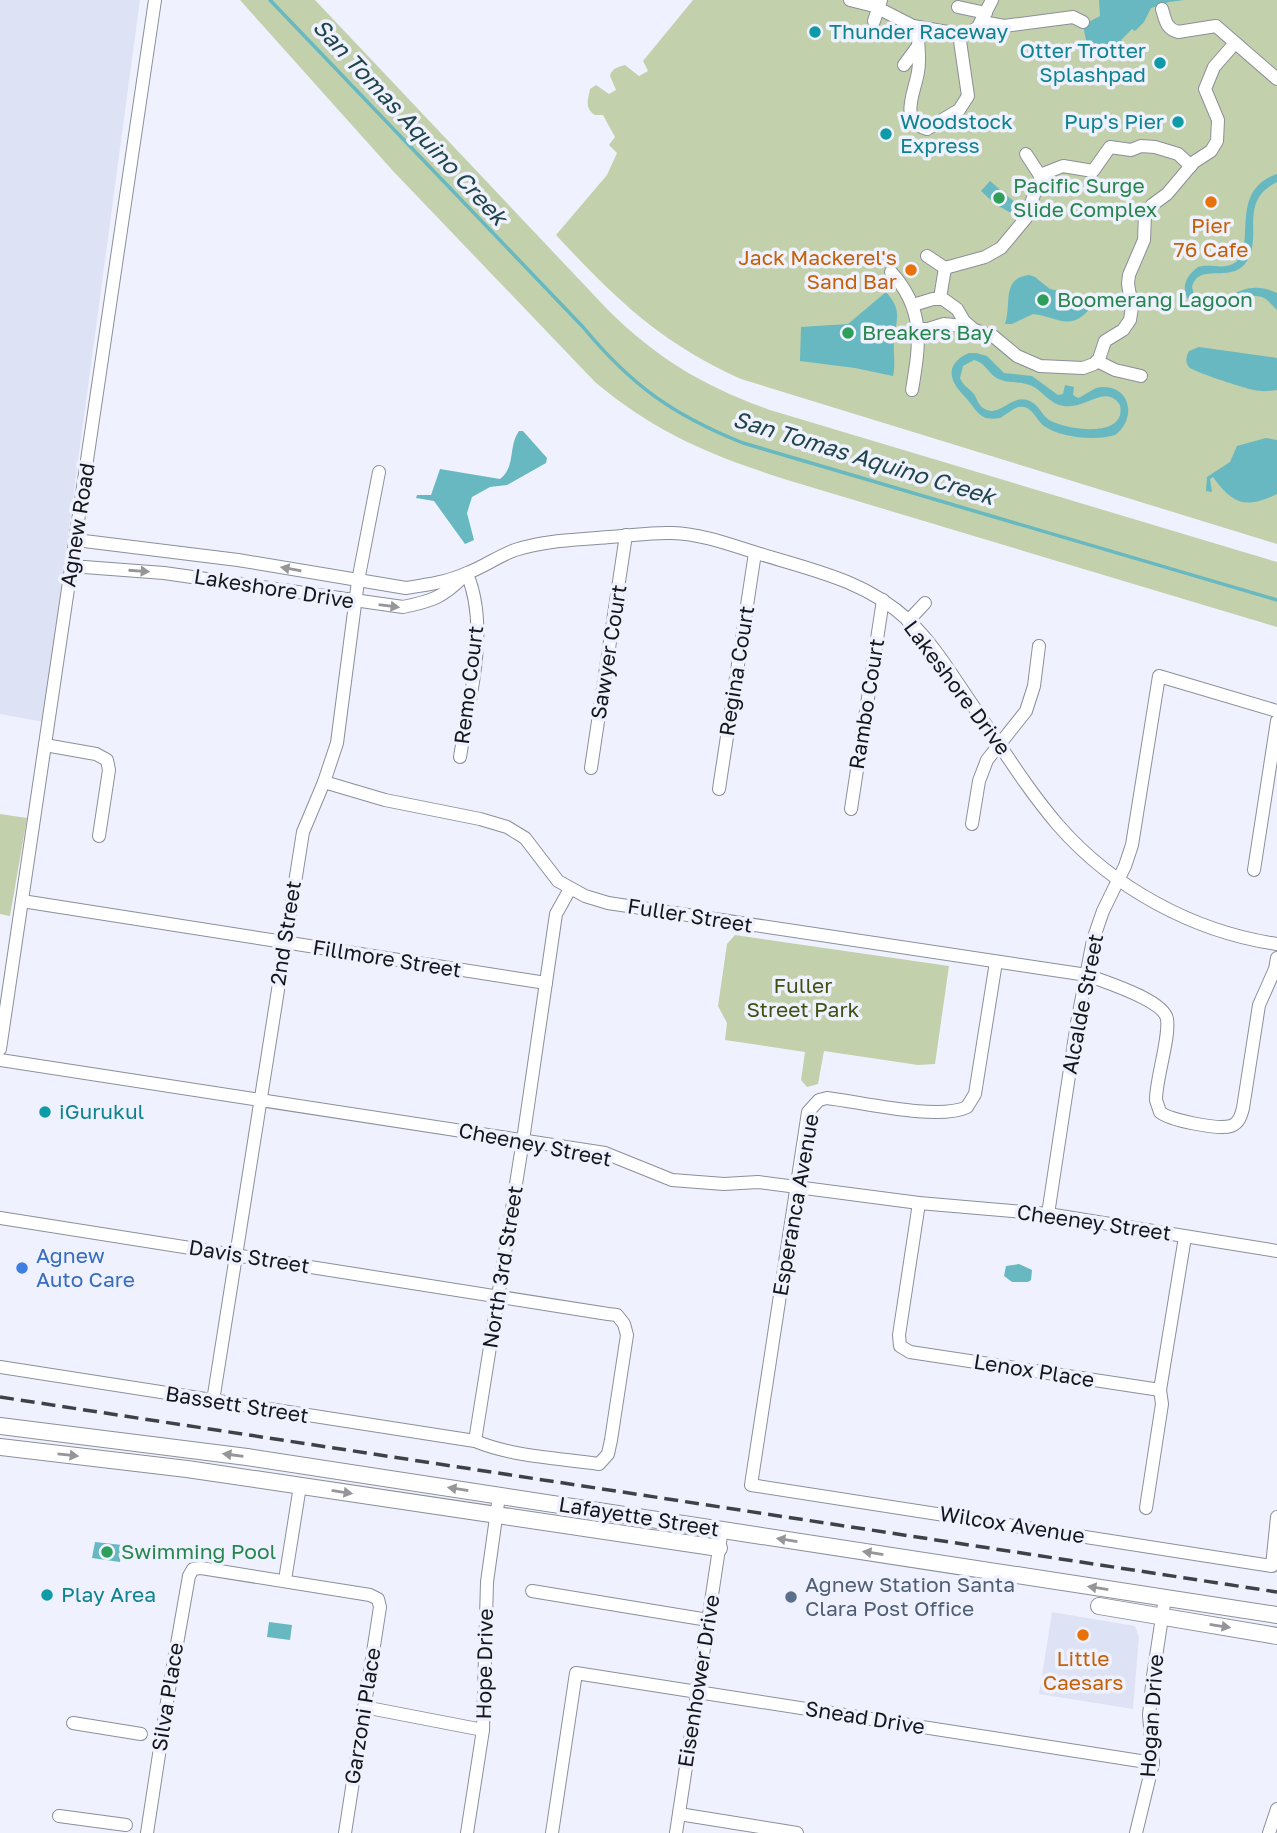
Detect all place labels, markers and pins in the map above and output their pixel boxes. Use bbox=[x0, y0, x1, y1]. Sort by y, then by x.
place label: Thunder Raceway bbox=[829, 18, 1008, 44]
marker: Thunder Raceway bbox=[807, 24, 823, 40]
place label: Otter Trotter Splashpad bbox=[1020, 37, 1146, 87]
marker: Otter Trotter Splashpad bbox=[1152, 55, 1168, 71]
place label: Woodstock Express bbox=[900, 108, 1013, 158]
place label: Pup's Pier bbox=[1064, 108, 1164, 134]
marker: Pup's Pier bbox=[1170, 114, 1186, 130]
marker: Woodstock Express bbox=[878, 126, 894, 142]
place label: Pacific Surge Slide Complex bbox=[1013, 172, 1158, 222]
marker: Pacific Surge Slide Complex bbox=[991, 190, 1007, 206]
marker: Pier 76 Cafe bbox=[1203, 194, 1219, 210]
place label: Pier 76 Cafe bbox=[1174, 212, 1248, 262]
place label: Jack Mackerel's Sand Bar bbox=[738, 244, 897, 294]
marker: Jack Mackerel's Sand Bar bbox=[903, 262, 919, 278]
place label: Boomerang Lagoon bbox=[1057, 286, 1253, 312]
marker: Boomerang Lagoon bbox=[1035, 292, 1051, 308]
place label: Breakers Bay bbox=[862, 319, 994, 345]
marker: Breakers Bay bbox=[840, 325, 856, 341]
place label: iGurukul bbox=[59, 1098, 144, 1124]
marker: iGurukul bbox=[37, 1104, 53, 1120]
place label: Agnew Auto Care bbox=[36, 1242, 135, 1292]
marker: Agnew Auto Care bbox=[14, 1260, 30, 1276]
place label: Swimming Pool bbox=[121, 1538, 276, 1564]
marker: Swimming Pool bbox=[99, 1544, 115, 1560]
place label: Agnew Station Santa Clara Post Office bbox=[805, 1571, 1015, 1621]
place label: Play Area bbox=[61, 1581, 156, 1607]
marker: Play Area bbox=[39, 1587, 55, 1603]
marker: Agnew Station Santa Clara Post Office bbox=[783, 1589, 799, 1605]
marker: Little Caesars bbox=[1075, 1627, 1091, 1643]
place label: Little Caesars bbox=[1043, 1645, 1123, 1695]

